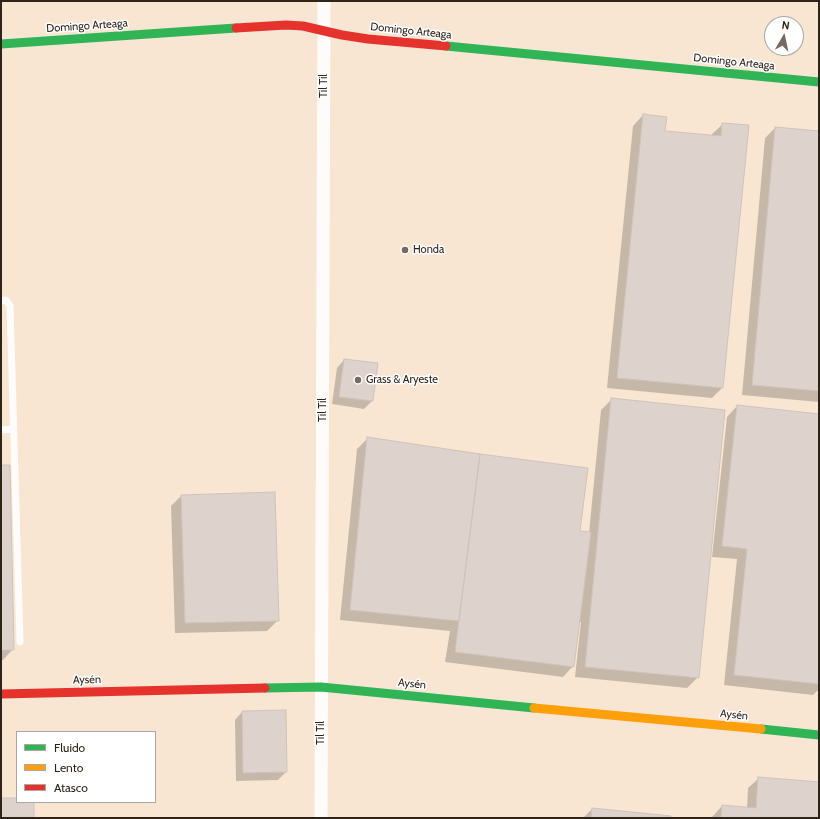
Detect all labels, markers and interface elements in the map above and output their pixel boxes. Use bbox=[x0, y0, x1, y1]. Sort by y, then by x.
north arrow bbox=[764, 16, 804, 56]
street label: Domingo Arteaga bbox=[46, 17, 128, 35]
text: N bbox=[781, 18, 791, 33]
street label: Domingo Arteaga bbox=[370, 20, 452, 42]
street label: Domingo Arteaga bbox=[693, 51, 775, 73]
street label: Til Til bbox=[317, 74, 331, 98]
place label: Honda bbox=[413, 243, 444, 257]
marker: Honda bbox=[400, 245, 410, 255]
place label: Grass & Aryeste bbox=[366, 373, 438, 387]
marker: Grass & Aryeste bbox=[353, 375, 363, 385]
street label: Til Til bbox=[316, 398, 330, 422]
street label: Aysén bbox=[73, 673, 101, 687]
street label: Aysén bbox=[397, 676, 427, 692]
street label: Aysén bbox=[719, 707, 749, 723]
street label: Til Til bbox=[314, 721, 328, 745]
legend bbox=[16, 731, 156, 803]
text: Fluido bbox=[54, 740, 85, 755]
text: Lento bbox=[54, 760, 83, 775]
text: Atasco bbox=[54, 780, 88, 795]

